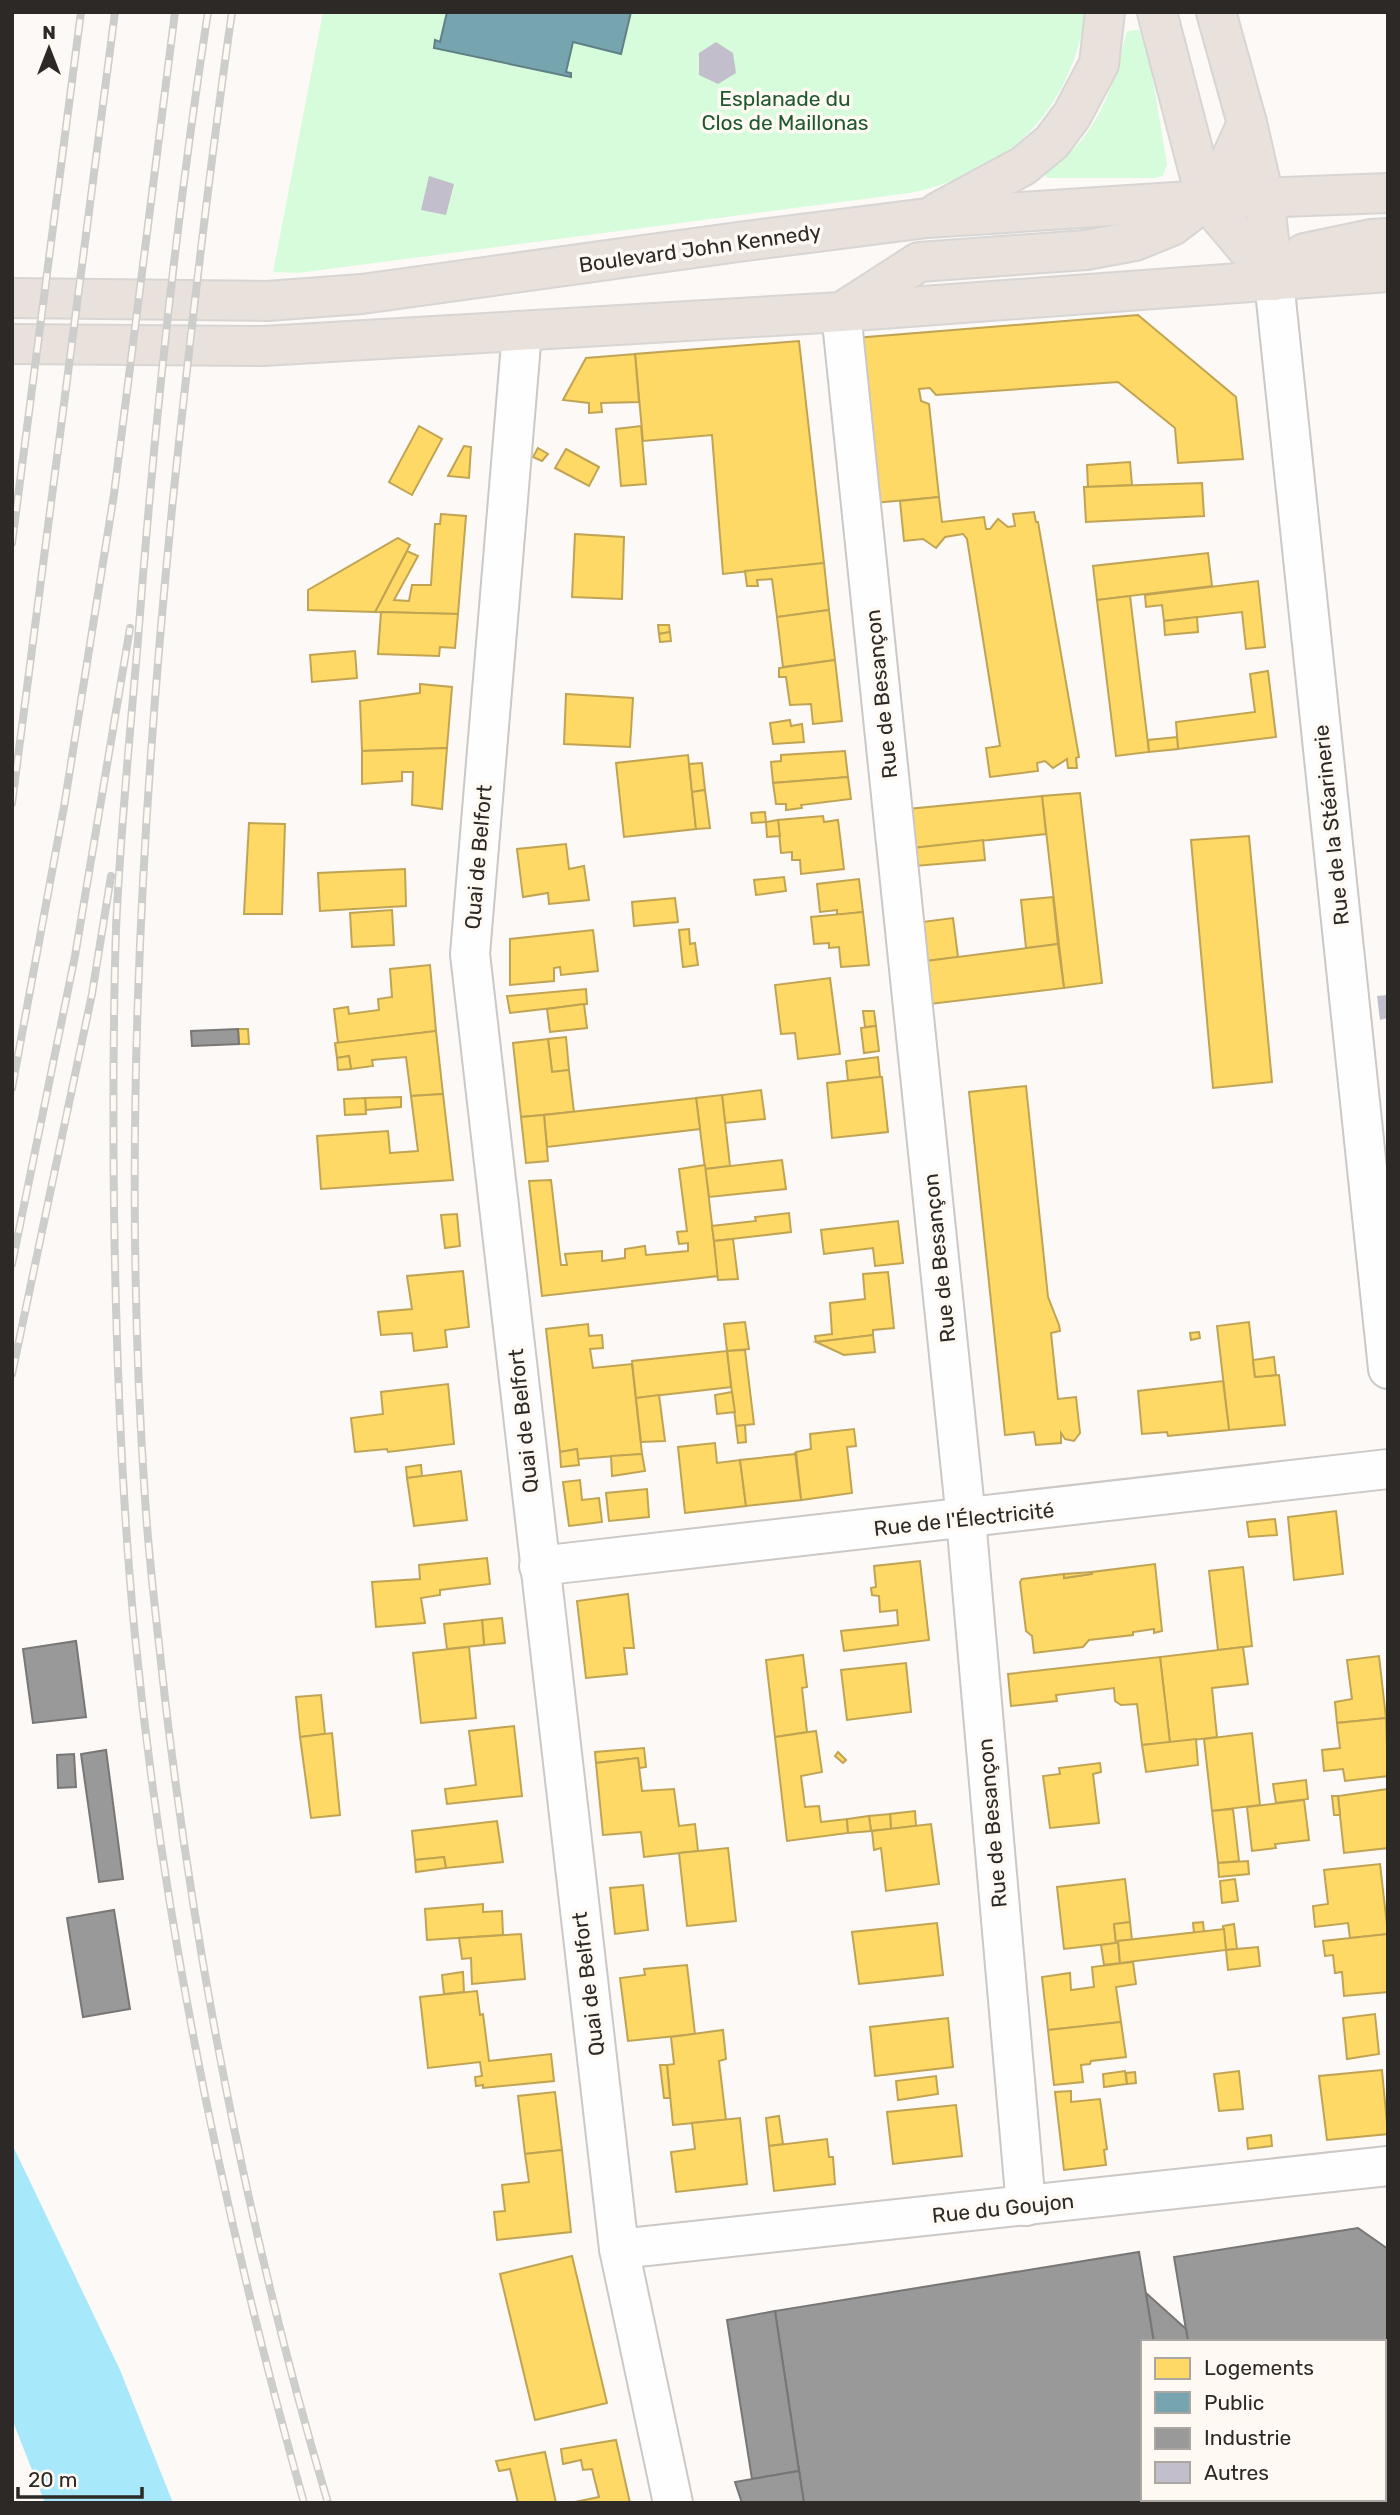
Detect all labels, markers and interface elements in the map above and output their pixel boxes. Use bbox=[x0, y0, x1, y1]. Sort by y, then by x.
north arrow bbox=[14, 14, 84, 84]
text: N bbox=[42, 21, 56, 44]
park label: Esplanade du Clos de Maillonas bbox=[701, 86, 869, 135]
street label: Boulevard John Kennedy bbox=[577, 219, 823, 277]
street label: Rue de Besançon bbox=[860, 608, 902, 780]
street label: Rue de la Stéarinerie bbox=[1308, 723, 1354, 927]
street label: Quai de Belfort bbox=[459, 784, 497, 930]
street label: Rue de Besançon bbox=[918, 1172, 960, 1344]
street label: Quai de Belfort bbox=[503, 1348, 543, 1494]
street label: Rue de l'Électricité bbox=[872, 1497, 1056, 1541]
street label: Rue de Besançon bbox=[972, 1737, 1012, 1909]
street label: Quai de Belfort bbox=[567, 1910, 609, 2058]
street label: Rue du Goujon bbox=[931, 2188, 1075, 2228]
legend bbox=[1141, 2340, 1386, 2501]
text: Logements bbox=[1204, 2355, 1314, 2380]
text: Public bbox=[1204, 2390, 1264, 2415]
text: Industrie bbox=[1204, 2425, 1291, 2450]
scale bar bbox=[18, 2456, 142, 2500]
text: Autres bbox=[1204, 2460, 1269, 2485]
text: 20 m bbox=[28, 2467, 77, 2492]

